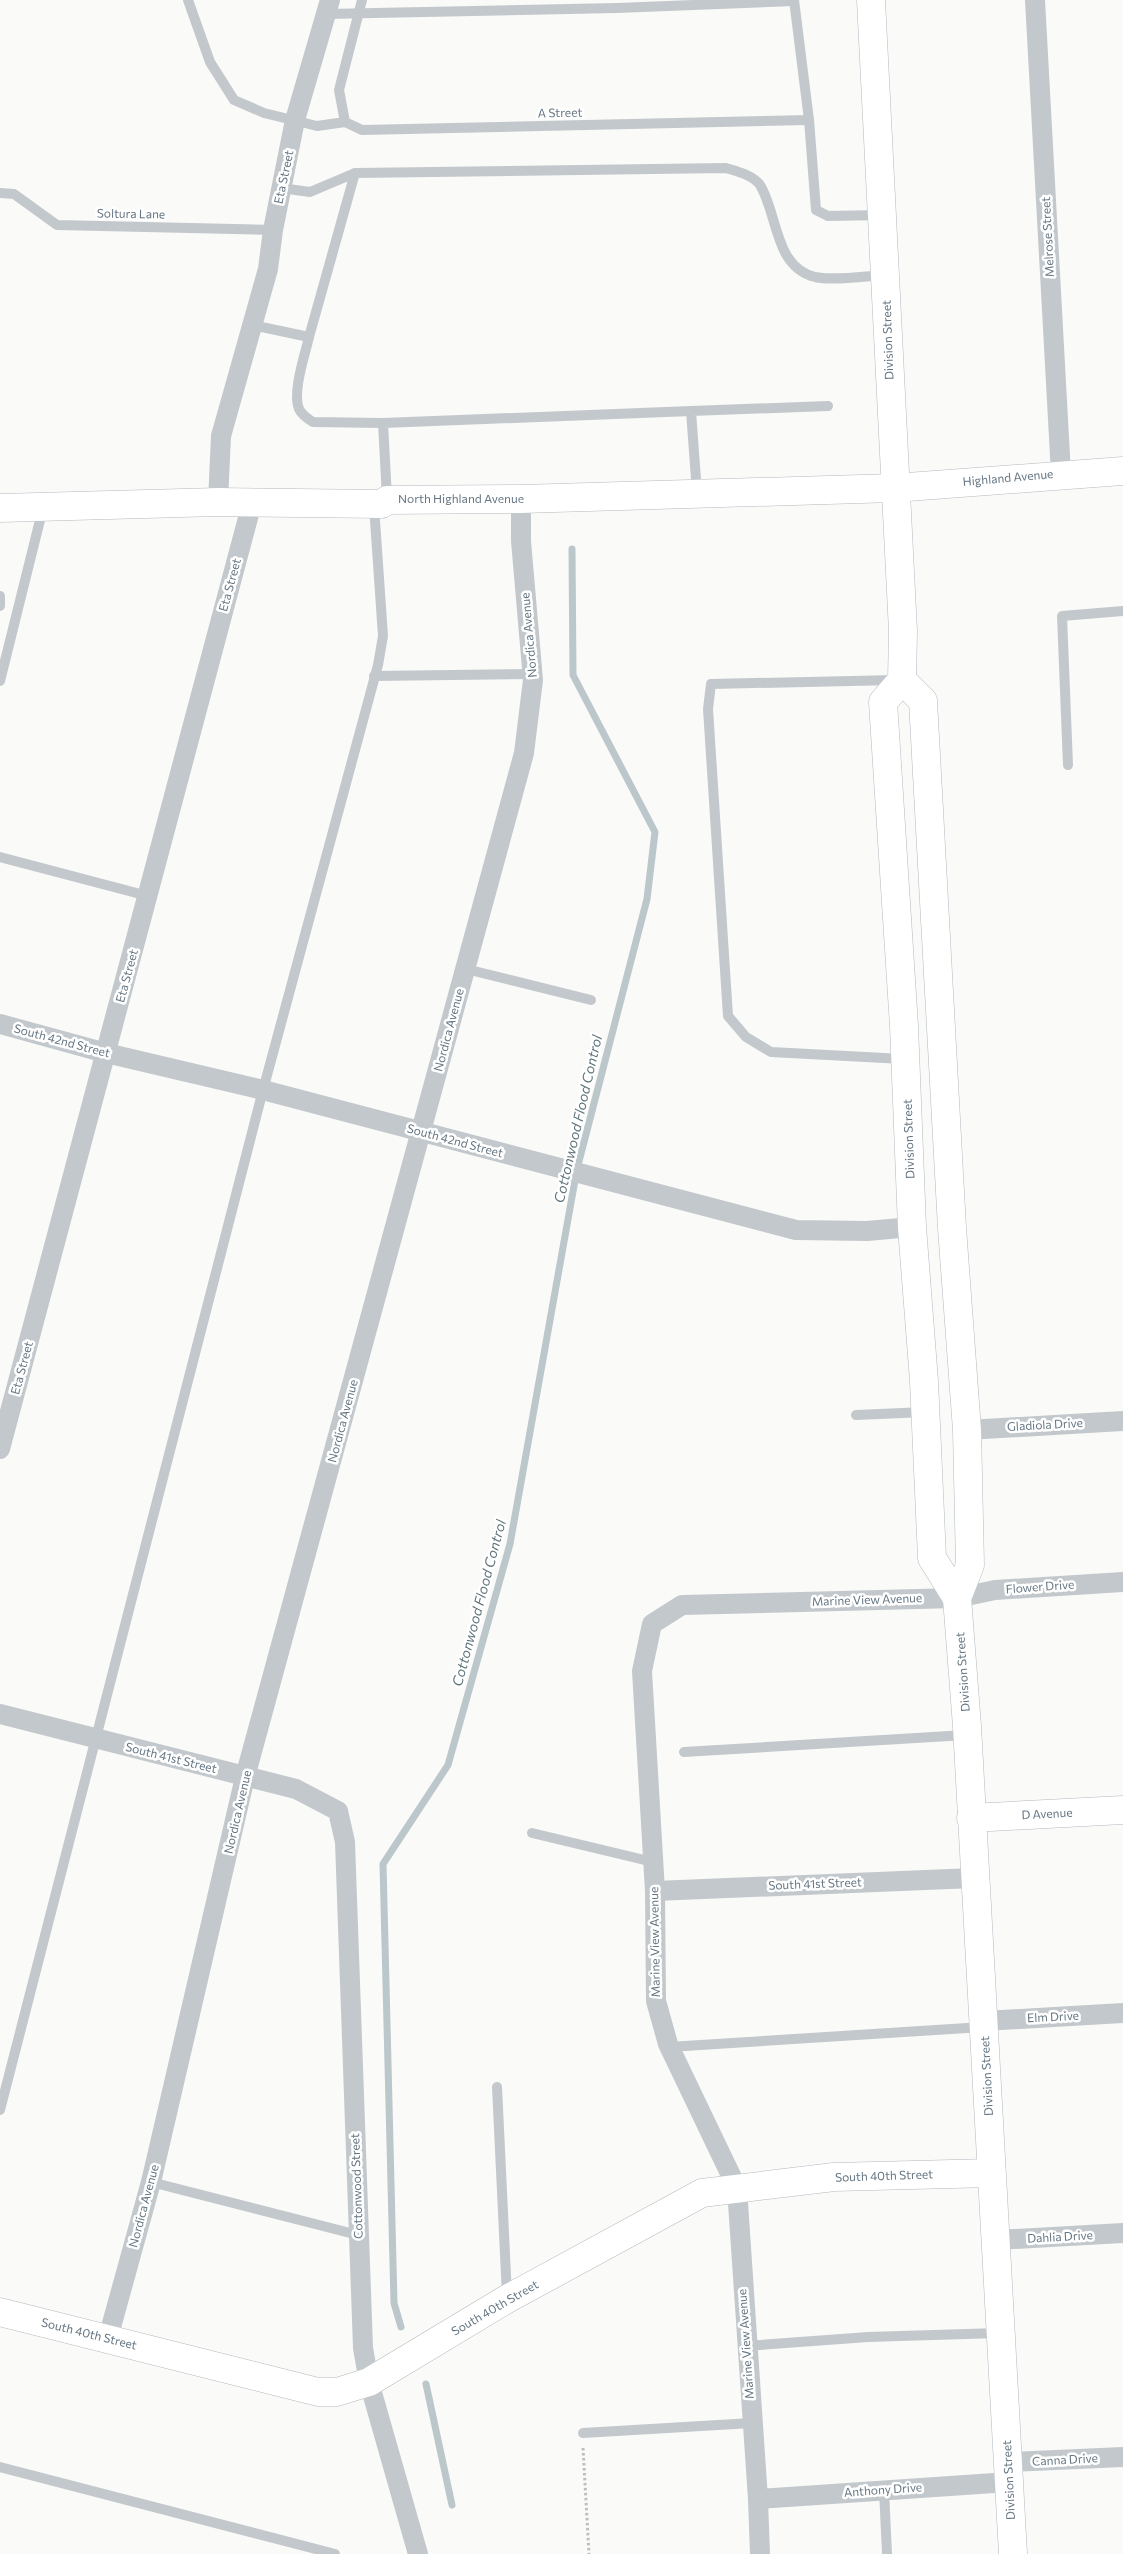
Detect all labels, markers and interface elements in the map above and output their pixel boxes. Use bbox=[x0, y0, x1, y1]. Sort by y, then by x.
street label: A Street bbox=[538, 105, 582, 119]
street label: Eta Street bbox=[271, 149, 296, 205]
street label: Melrose Street bbox=[1038, 196, 1056, 278]
street label: Soltura Lane bbox=[97, 205, 165, 221]
street label: Division Street bbox=[879, 300, 895, 380]
street label: Highland Avenue bbox=[962, 466, 1054, 488]
street label: North Highland Avenue bbox=[398, 491, 524, 505]
street label: Eta Street bbox=[215, 557, 243, 613]
street label: Nordica Avenue bbox=[517, 592, 539, 678]
street label: Eta Street bbox=[112, 948, 140, 1004]
street label: Nordica Avenue bbox=[430, 987, 466, 1073]
street label: South 42nd Street bbox=[13, 1020, 112, 1060]
water label: Cottonwood Flood Control bbox=[550, 1033, 605, 1205]
street label: Division Street bbox=[900, 1099, 916, 1179]
street label: South 42nd Street bbox=[406, 1120, 505, 1160]
street label: Eta Street bbox=[7, 1340, 35, 1396]
street label: Nordica Avenue bbox=[324, 1378, 360, 1464]
street label: Gladiola Drive bbox=[1007, 1415, 1083, 1433]
water label: Cottonwood Flood Control bbox=[448, 1517, 509, 1688]
street label: Flower Drive bbox=[1005, 1577, 1075, 1595]
street label: Marine View Avenue bbox=[812, 1590, 922, 1608]
street label: Division Street bbox=[952, 1632, 972, 1712]
street label: South 41st Street bbox=[124, 1739, 218, 1775]
street label: Nordica Avenue bbox=[221, 1769, 253, 1855]
street label: D Avenue bbox=[1021, 1805, 1073, 1821]
street label: South 41st Street bbox=[768, 1874, 862, 1892]
street label: Marine View Avenue bbox=[646, 1887, 662, 1997]
street label: Elm Drive bbox=[1027, 2008, 1079, 2024]
street label: Division Street bbox=[977, 2036, 995, 2116]
street label: Cottonwood Street bbox=[347, 2133, 365, 2239]
street label: Nordica Avenue bbox=[125, 2163, 161, 2249]
street label: South 40th Street bbox=[835, 2166, 933, 2184]
street label: Dahlia Drive bbox=[1027, 2227, 1093, 2245]
street label: South 40th Street bbox=[449, 2277, 541, 2338]
street label: Marine View Avenue bbox=[734, 2288, 756, 2400]
street label: South 40th Street bbox=[40, 2314, 139, 2352]
street label: Division Street bbox=[999, 2440, 1017, 2520]
street label: Canna Drive bbox=[1032, 2450, 1098, 2468]
street label: Anthony Drive bbox=[843, 2479, 923, 2499]

